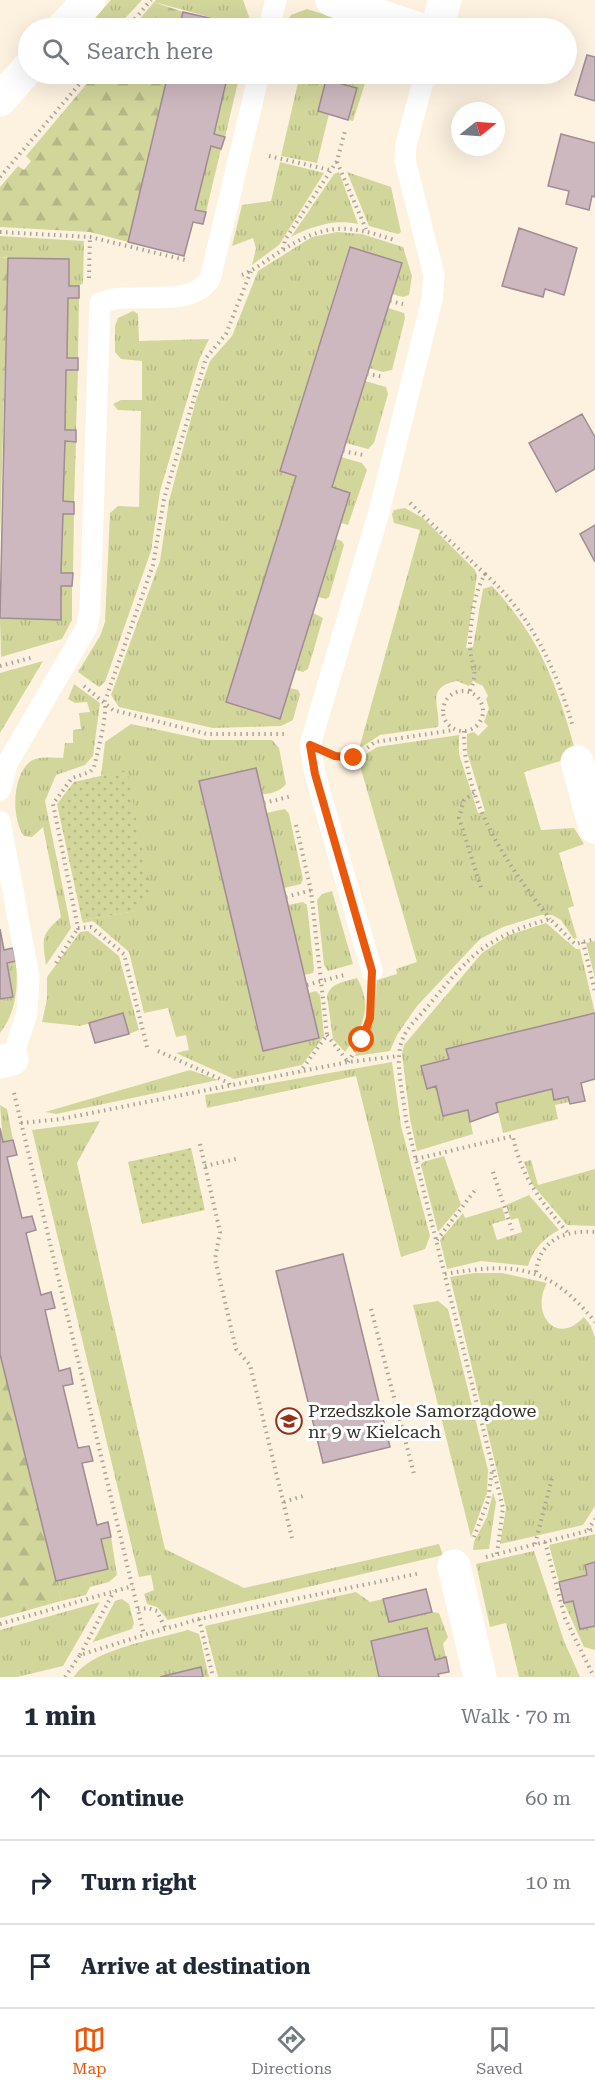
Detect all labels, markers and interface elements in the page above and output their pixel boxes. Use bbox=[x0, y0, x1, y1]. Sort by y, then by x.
search box bbox=[18, 18, 577, 84]
icon: search bbox=[39, 35, 72, 68]
text: Search here bbox=[87, 39, 213, 64]
north arrow bbox=[451, 102, 505, 156]
route end bbox=[340, 744, 366, 770]
route start bbox=[348, 1026, 374, 1052]
place label: Przedszkole Samorządowe nr 9 w Kielcach bbox=[308, 1400, 536, 1442]
school or university icon: Przedszkole Samorządowe nr 9 w Kielcach bbox=[274, 1406, 304, 1436]
text: 1 min bbox=[24, 1701, 96, 1731]
text: Walk · 70 m bbox=[461, 1704, 571, 1728]
icon: ahead bbox=[24, 1782, 57, 1815]
text: Continue bbox=[81, 1786, 184, 1811]
text: 60 m bbox=[525, 1786, 571, 1810]
icon: right bbox=[24, 1866, 57, 1899]
text: Turn right bbox=[81, 1870, 196, 1895]
text: 10 m bbox=[525, 1870, 571, 1894]
icon: arrive bbox=[24, 1950, 57, 1983]
text: Arrive at destination bbox=[81, 1954, 310, 1979]
tab: Map bbox=[72, 2023, 107, 2078]
tab: Directions bbox=[251, 2023, 332, 2078]
tab: Saved bbox=[476, 2023, 523, 2078]

